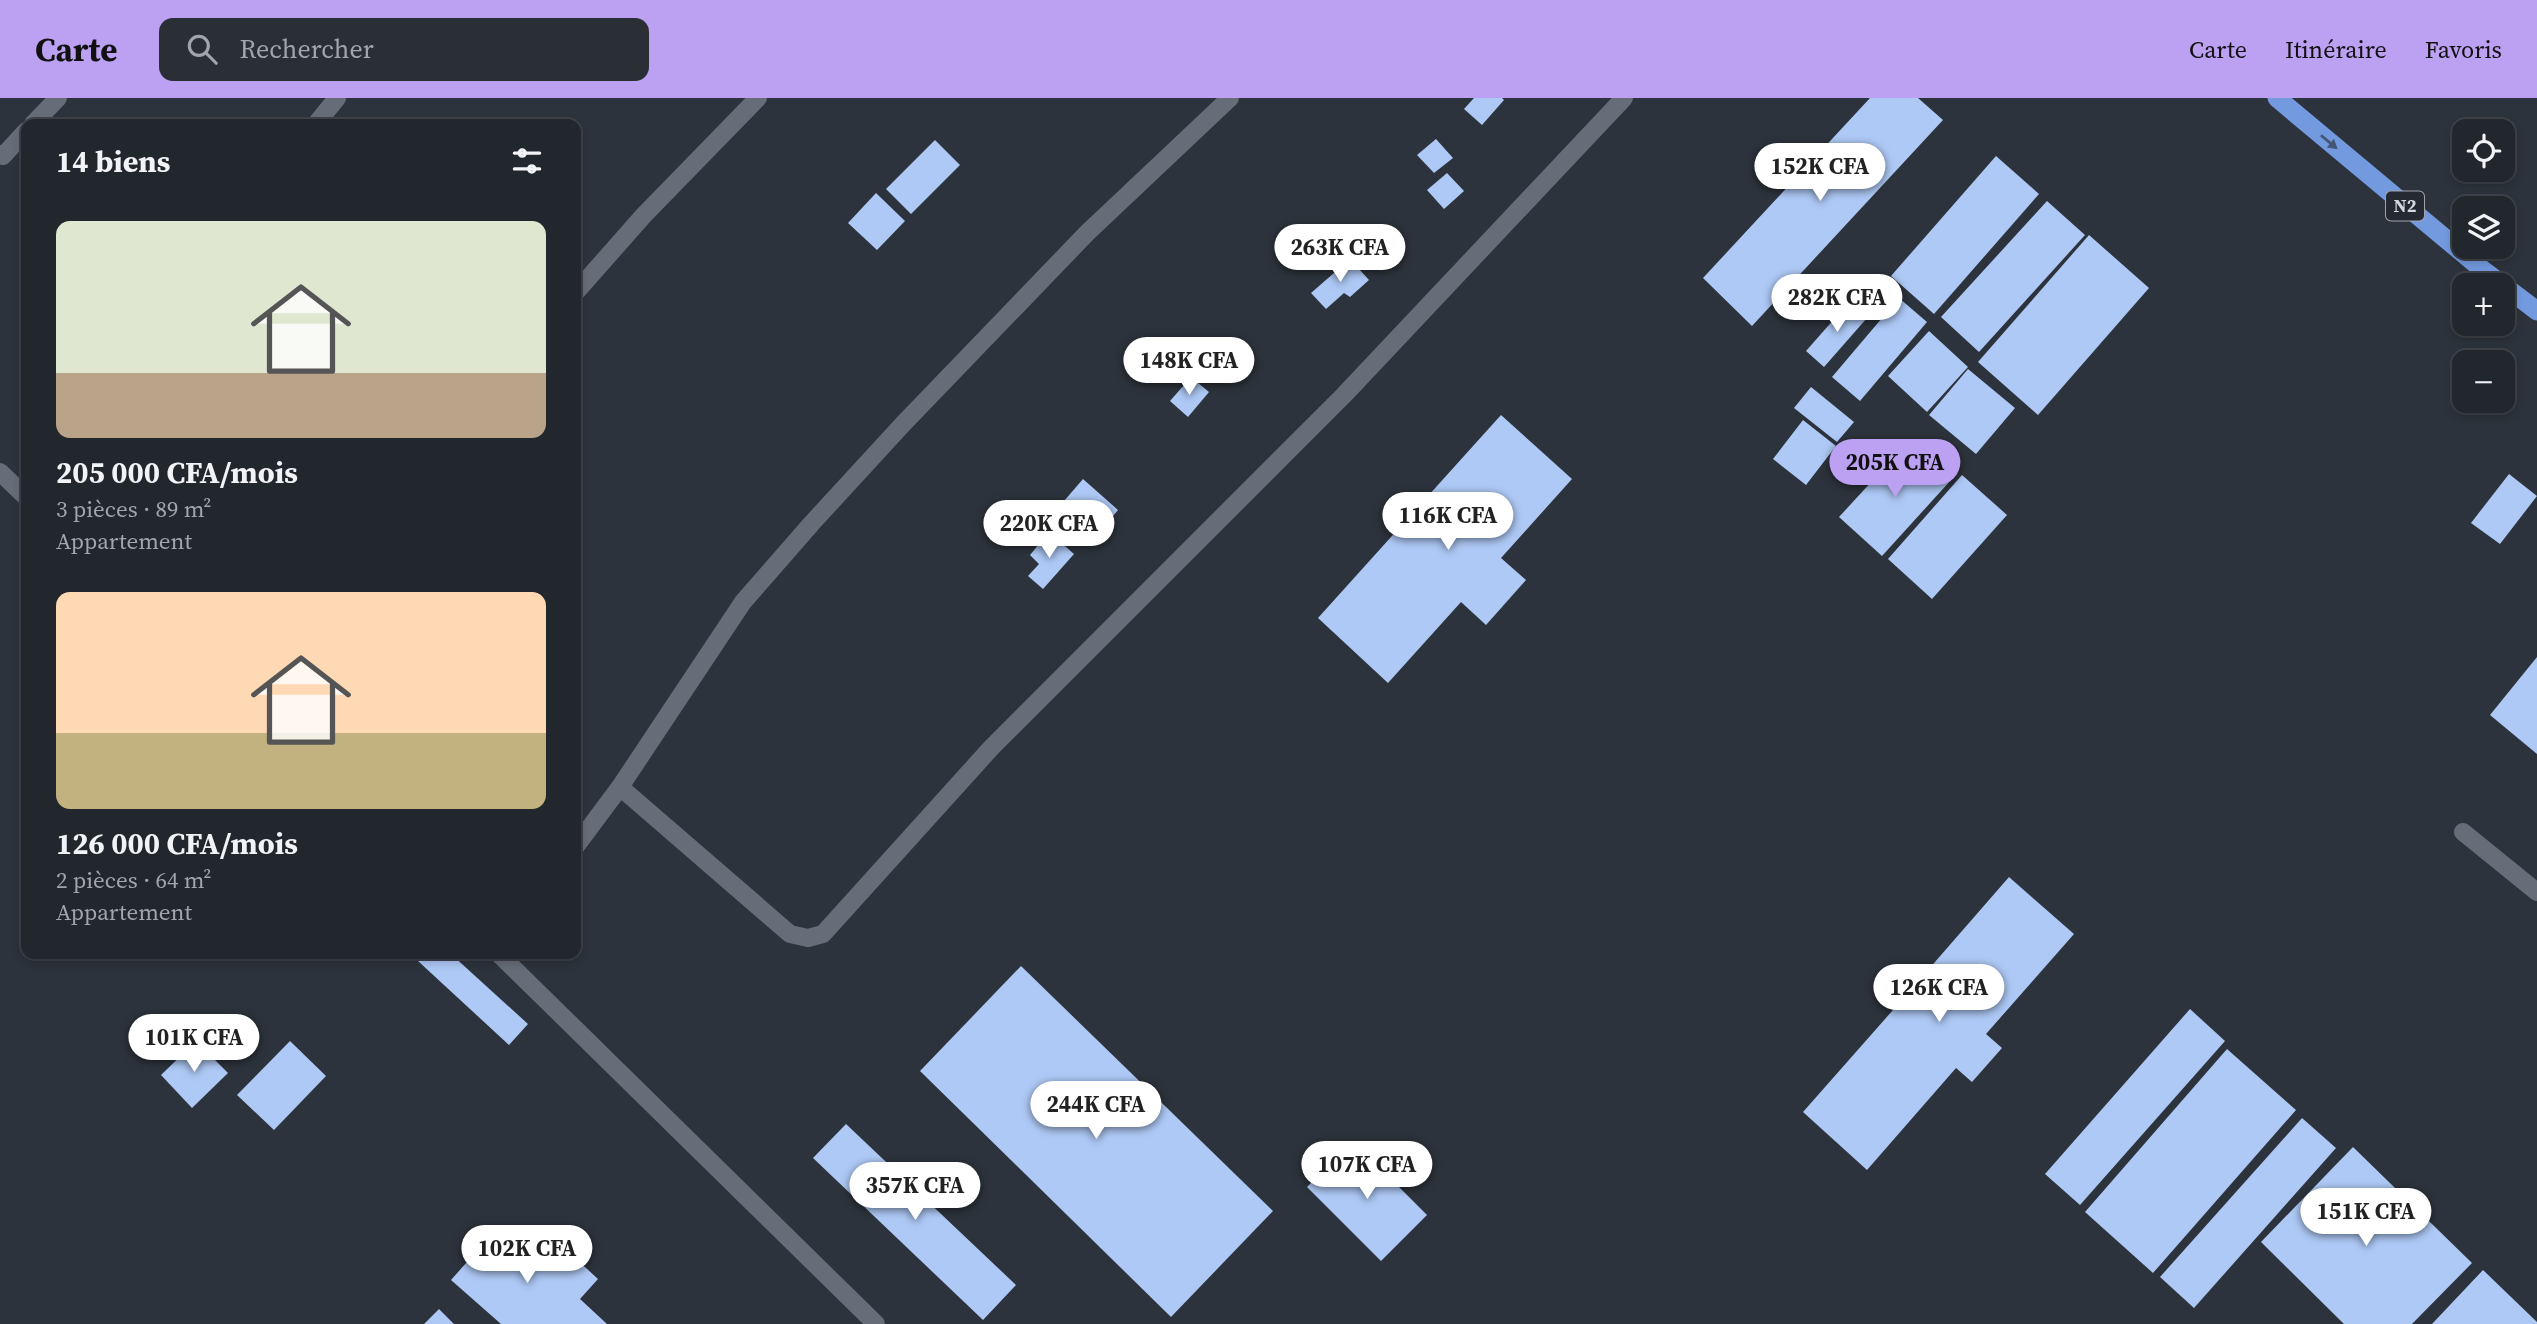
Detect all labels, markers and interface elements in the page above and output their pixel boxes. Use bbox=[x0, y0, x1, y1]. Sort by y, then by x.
search box bbox=[159, 18, 649, 81]
text: Carte bbox=[35, 27, 117, 72]
icon: search bbox=[183, 30, 221, 68]
text: Rechercher bbox=[239, 31, 374, 67]
text: Carte bbox=[2189, 33, 2247, 66]
text: Itinéraire bbox=[2285, 33, 2387, 66]
text: Favoris bbox=[2425, 33, 2502, 66]
map controls bbox=[2452, 119, 2515, 413]
button: locate bbox=[2452, 119, 2515, 182]
one-way arrow bbox=[2320, 134, 2337, 149]
text: 14 biens bbox=[56, 141, 170, 182]
icon: filters bbox=[508, 142, 546, 180]
pin: 152K CFA bbox=[1748, 144, 1892, 203]
text: 152K CFA bbox=[1770, 150, 1870, 182]
road number: N2 bbox=[2386, 192, 2424, 220]
button: layers bbox=[2452, 196, 2515, 259]
pin: 263K CFA bbox=[1268, 225, 1412, 284]
text: 263K CFA bbox=[1290, 231, 1390, 263]
icon: home bbox=[238, 266, 364, 392]
button: + bbox=[2452, 273, 2515, 336]
pin: 282K CFA bbox=[1765, 274, 1909, 334]
text: 282K CFA bbox=[1787, 281, 1887, 313]
pin: 148K CFA bbox=[1117, 338, 1261, 397]
text: 148K CFA bbox=[1139, 344, 1239, 376]
button: − bbox=[2452, 350, 2515, 413]
pin: 205K CFA bbox=[1823, 440, 1967, 499]
text: 205K CFA bbox=[1845, 446, 1945, 478]
text: 205 000 CFA/mois bbox=[56, 452, 298, 493]
pin: 116K CFA bbox=[1376, 492, 1520, 552]
text: 3 pièces · 89 m² bbox=[56, 493, 211, 525]
text: 116K CFA bbox=[1398, 499, 1498, 531]
pin: 220K CFA bbox=[977, 500, 1121, 560]
text: 220K CFA bbox=[999, 507, 1099, 539]
text: Appartement bbox=[56, 525, 192, 557]
icon: home bbox=[238, 637, 364, 763]
text: 126 000 CFA/mois bbox=[56, 823, 298, 864]
text: 2 pièces · 64 m² bbox=[56, 864, 211, 896]
text: Appartement bbox=[56, 896, 192, 928]
pin: 126K CFA bbox=[1867, 964, 2011, 1024]
text: 126K CFA bbox=[1889, 971, 1989, 1003]
pin: 101K CFA bbox=[122, 1014, 266, 1074]
text: 101K CFA bbox=[144, 1021, 244, 1053]
pin: 244K CFA bbox=[1024, 1082, 1168, 1141]
text: 244K CFA bbox=[1046, 1088, 1146, 1120]
pin: 107K CFA bbox=[1295, 1142, 1439, 1201]
text: 107K CFA bbox=[1317, 1148, 1417, 1180]
pin: 357K CFA bbox=[843, 1162, 987, 1222]
text: 357K CFA bbox=[865, 1169, 965, 1201]
pin: 151K CFA bbox=[2294, 1188, 2438, 1248]
text: 151K CFA bbox=[2316, 1195, 2416, 1227]
pin: 102K CFA bbox=[455, 1226, 599, 1285]
text: 102K CFA bbox=[477, 1232, 577, 1264]

